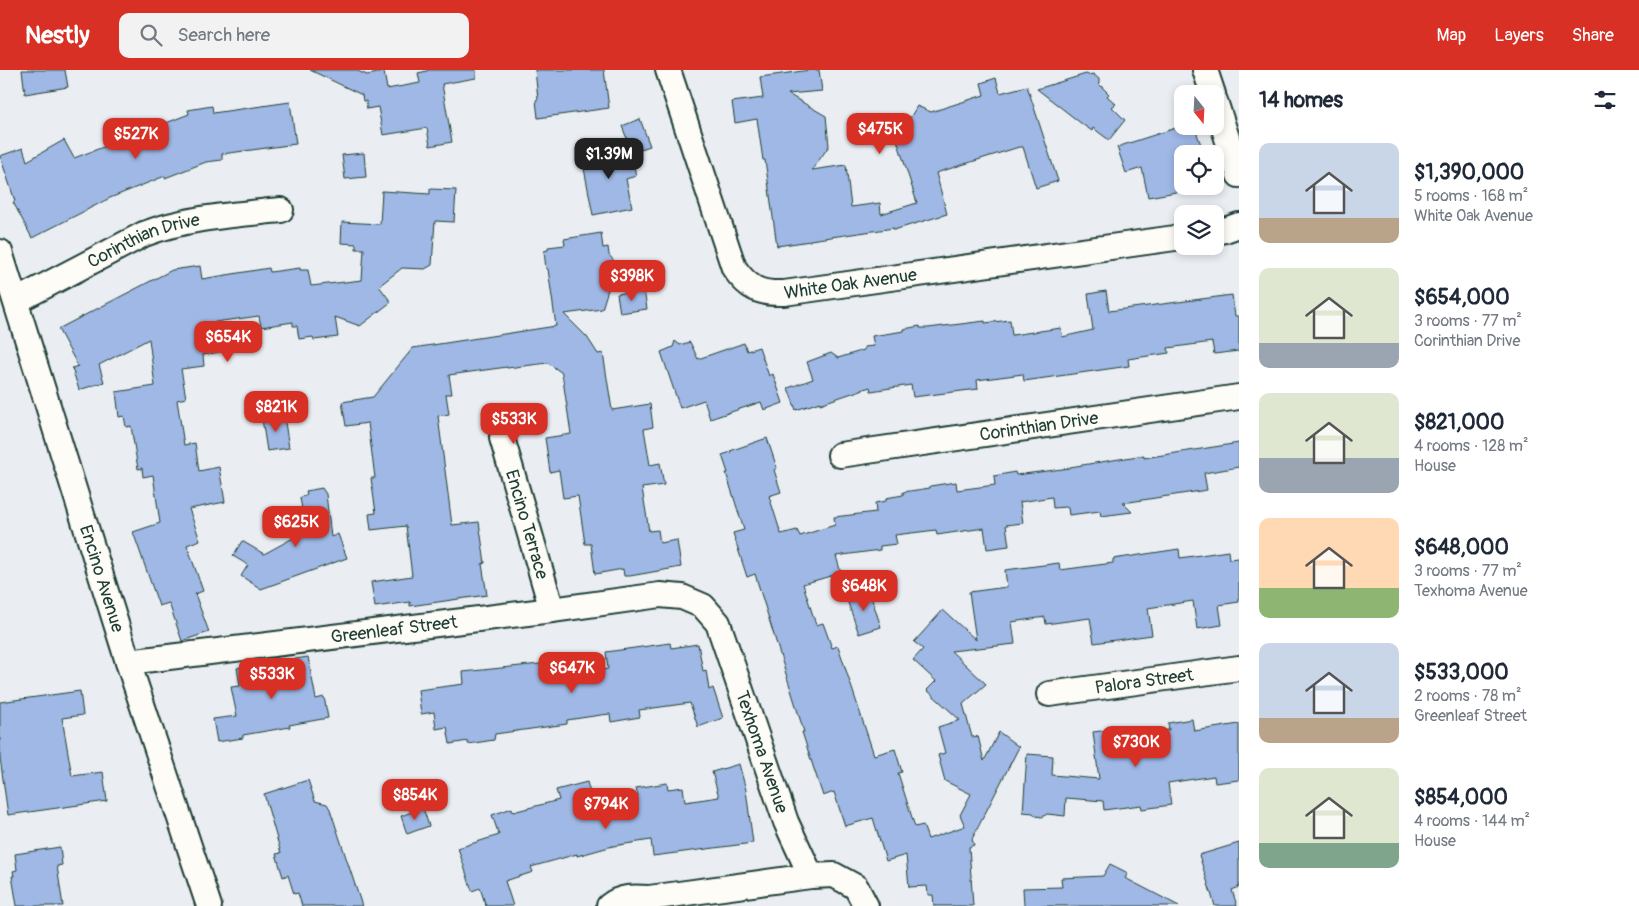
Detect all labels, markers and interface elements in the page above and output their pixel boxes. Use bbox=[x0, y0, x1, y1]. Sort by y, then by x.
search box bbox=[119, 13, 469, 58]
text: Nestly bbox=[25, 21, 89, 50]
icon: search bbox=[137, 21, 165, 49]
text: Search here bbox=[177, 23, 270, 47]
text: Map bbox=[1437, 24, 1466, 47]
text: Layers bbox=[1494, 24, 1544, 47]
text: Share bbox=[1572, 24, 1614, 47]
north arrow bbox=[1174, 85, 1224, 135]
map controls bbox=[1174, 85, 1224, 255]
icon: filters bbox=[1591, 86, 1619, 114]
text: 14 homes bbox=[1259, 87, 1343, 114]
pin: $475K bbox=[845, 112, 915, 155]
pin: $527K bbox=[101, 118, 171, 160]
text: $475K bbox=[858, 119, 902, 139]
text: $527K bbox=[114, 124, 158, 144]
pin: $1.39M bbox=[568, 138, 650, 180]
text: $1.39M bbox=[585, 144, 633, 164]
button: locate bbox=[1174, 145, 1224, 195]
text: $1,390,000 bbox=[1414, 159, 1524, 186]
icon: home bbox=[1299, 163, 1359, 223]
text: 5 rooms · 168 m² bbox=[1414, 186, 1528, 206]
button: layers bbox=[1174, 205, 1224, 255]
text: White Oak Avenue bbox=[1414, 206, 1533, 226]
street label: Corinthian Drive bbox=[84, 209, 202, 274]
pin: $398K bbox=[597, 260, 667, 302]
street label: White Oak Avenue bbox=[783, 263, 918, 305]
text: $398K bbox=[610, 266, 654, 286]
text: $654,000 bbox=[1414, 284, 1510, 311]
icon: home bbox=[1299, 288, 1359, 348]
text: 3 rooms · 77 m² bbox=[1414, 311, 1522, 331]
pin: $654K bbox=[193, 320, 263, 363]
text: $654K bbox=[205, 327, 251, 347]
text: Corinthian Drive bbox=[1414, 331, 1520, 351]
pin: $821K bbox=[241, 390, 311, 433]
text: $821K bbox=[255, 397, 297, 417]
pin: $533K bbox=[479, 402, 549, 445]
street label: Corinthian Drive bbox=[978, 407, 1100, 447]
text: $533K bbox=[492, 409, 536, 429]
text: $821,000 bbox=[1414, 409, 1504, 436]
icon: home bbox=[1299, 413, 1359, 473]
text: 4 rooms · 128 m² bbox=[1414, 436, 1529, 456]
text: House bbox=[1414, 456, 1456, 476]
street label: Encino Terrace bbox=[500, 467, 553, 582]
pin: $625K bbox=[261, 506, 331, 548]
text: $625K bbox=[273, 512, 319, 532]
street label: Encino Avenue bbox=[74, 522, 129, 635]
text: $648,000 bbox=[1414, 534, 1509, 561]
icon: home bbox=[1299, 538, 1359, 598]
text: 3 rooms · 77 m² bbox=[1414, 561, 1522, 581]
pin: $648K bbox=[829, 570, 899, 612]
text: $648K bbox=[842, 576, 886, 596]
text: Texhoma Avenue bbox=[1414, 581, 1528, 601]
street label: Greenleaf Street bbox=[330, 611, 459, 649]
pin: $647K bbox=[537, 652, 607, 694]
pin: $533K bbox=[237, 658, 307, 700]
text: $647K bbox=[549, 658, 595, 678]
text: $533,000 bbox=[1414, 659, 1509, 686]
street label: Palora Street bbox=[1094, 663, 1196, 700]
icon: home bbox=[1299, 663, 1359, 723]
text: $533K bbox=[250, 664, 294, 684]
text: 2 rooms · 78 m² bbox=[1414, 686, 1521, 706]
street label: Texhoma Avenue bbox=[730, 688, 793, 816]
text: Greenleaf Street bbox=[1414, 706, 1527, 726]
pin: $730K bbox=[1101, 726, 1171, 768]
text: $730K bbox=[1113, 732, 1159, 752]
pin: $854K bbox=[380, 778, 450, 821]
text: $854,000 bbox=[1414, 784, 1508, 811]
text: $854K bbox=[393, 785, 437, 805]
pin: $794K bbox=[571, 788, 641, 830]
icon: home bbox=[1299, 788, 1359, 848]
text: $794K bbox=[584, 794, 628, 814]
text: 4 rooms · 144 m² bbox=[1414, 811, 1530, 831]
text: House bbox=[1414, 831, 1456, 851]

